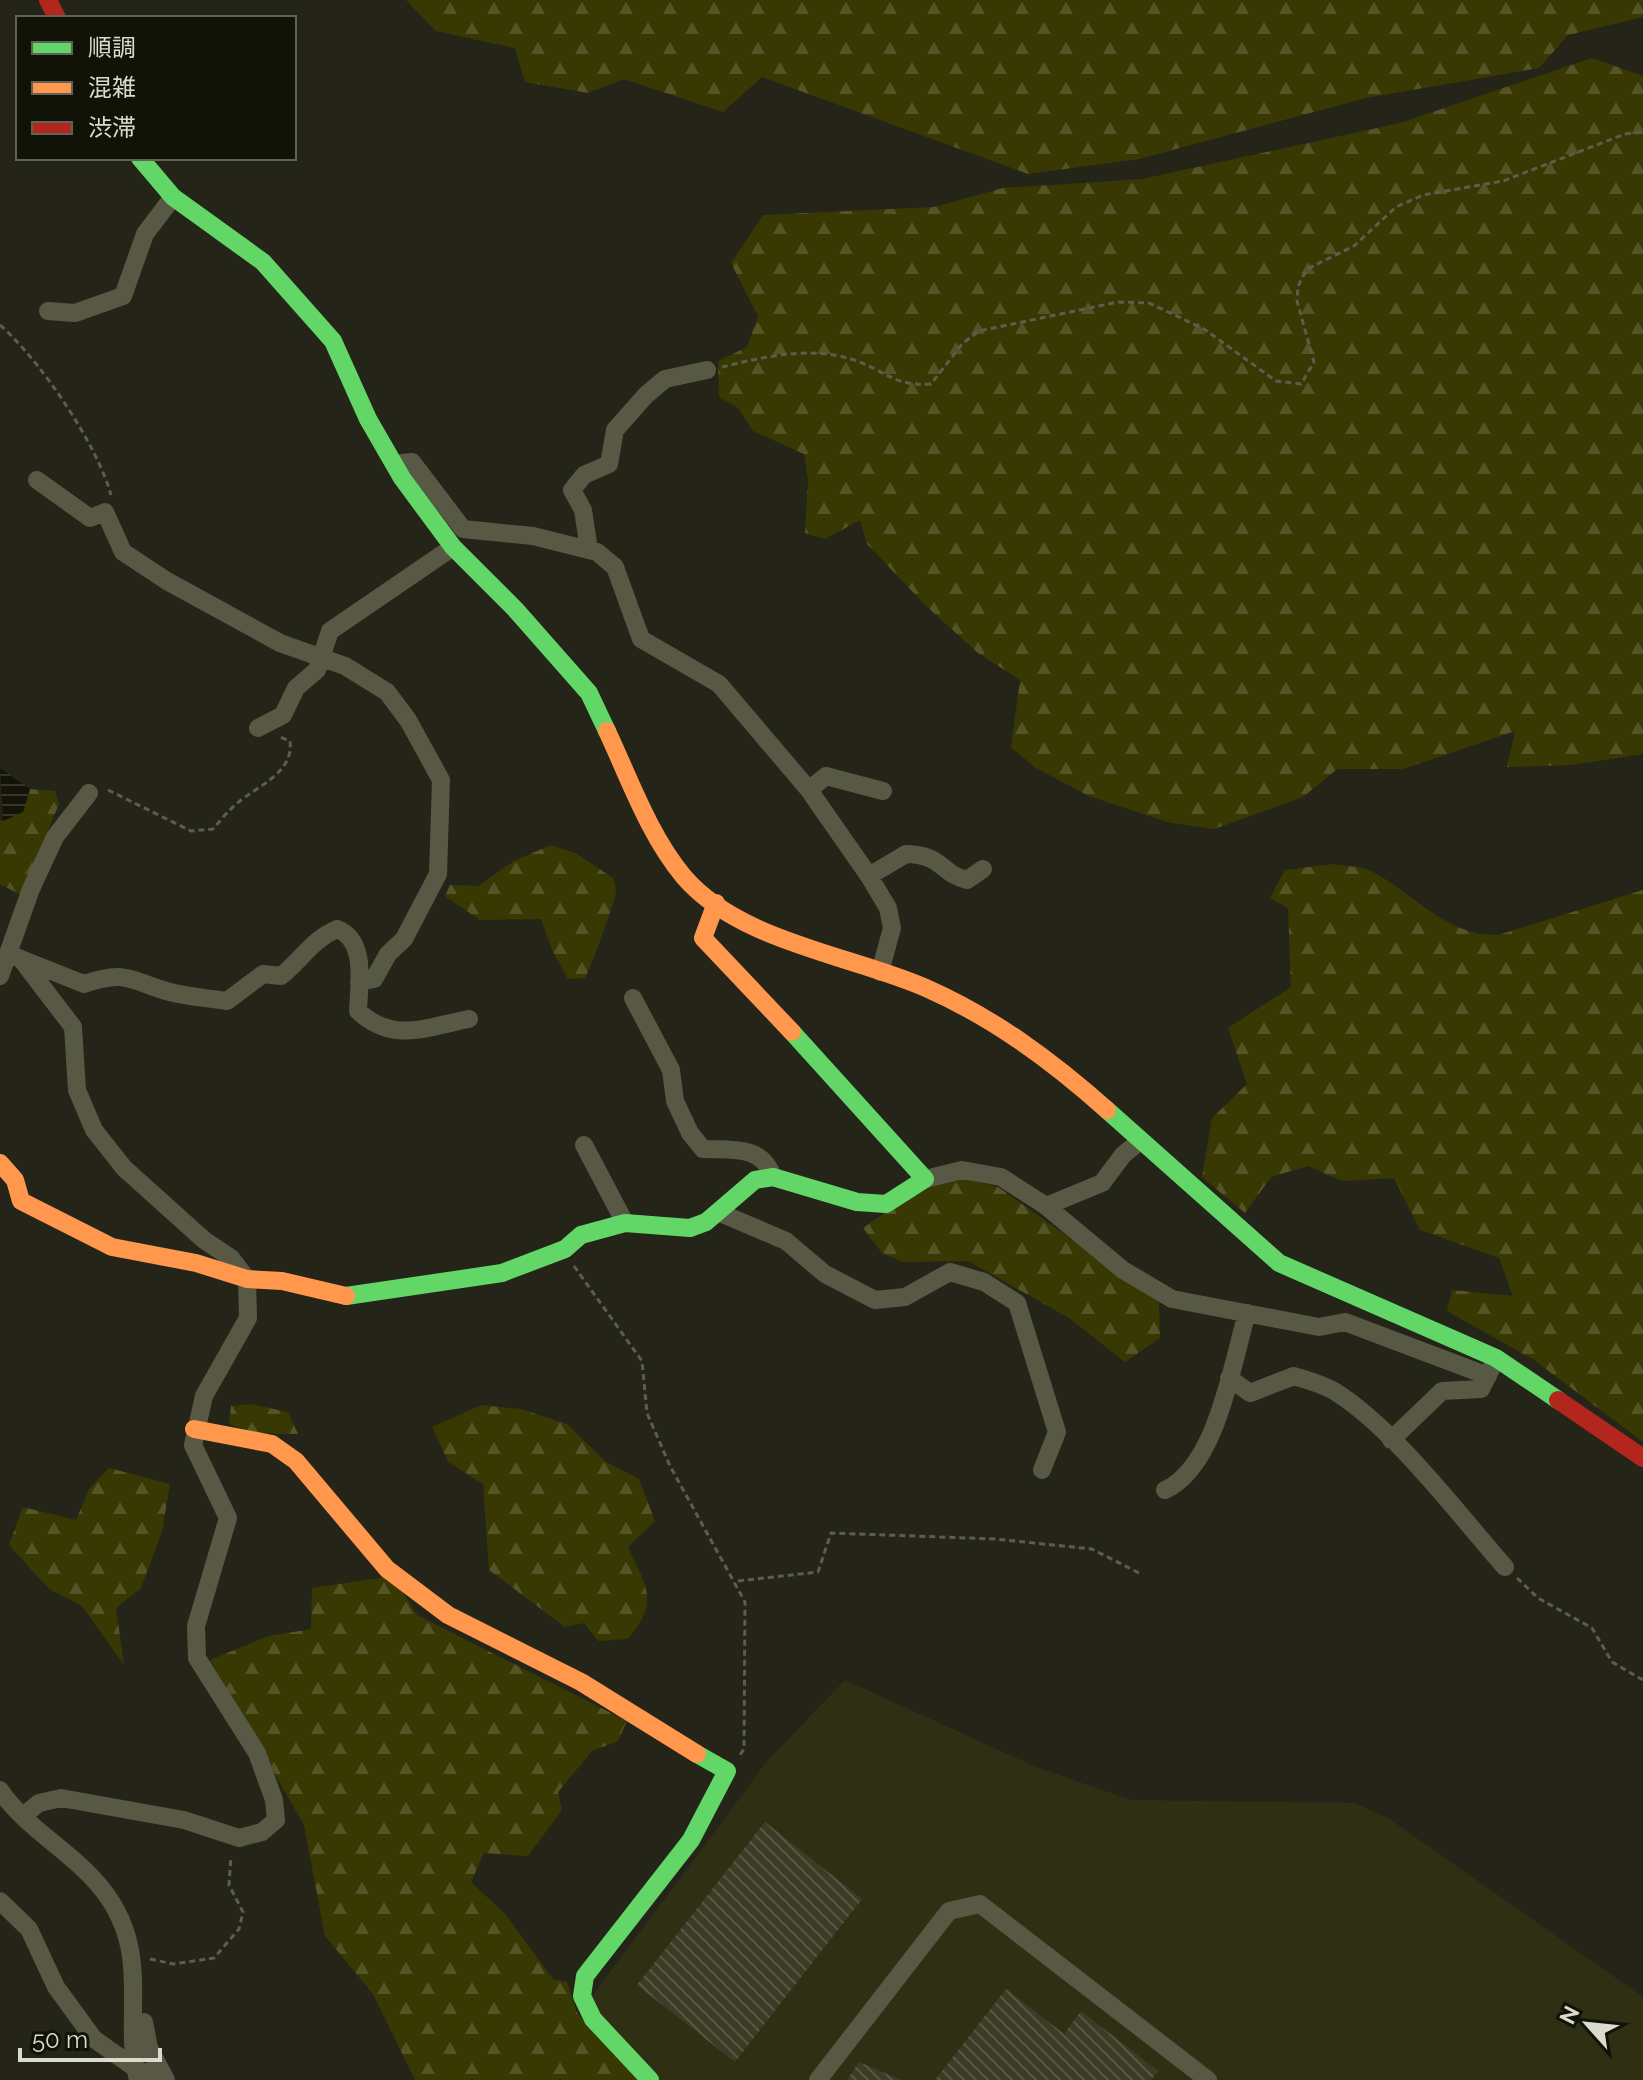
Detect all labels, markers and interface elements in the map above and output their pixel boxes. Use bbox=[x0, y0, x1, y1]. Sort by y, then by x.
legend bbox=[16, 16, 296, 160]
text: 順調 bbox=[88, 33, 136, 62]
text: 混雑 bbox=[88, 73, 136, 102]
text: 渋滞 bbox=[88, 113, 136, 142]
north arrow bbox=[1547, 1984, 1627, 2064]
text: N bbox=[1554, 2002, 1585, 2028]
scale bar bbox=[20, 2012, 160, 2062]
text: 50 m bbox=[32, 2025, 88, 2054]

